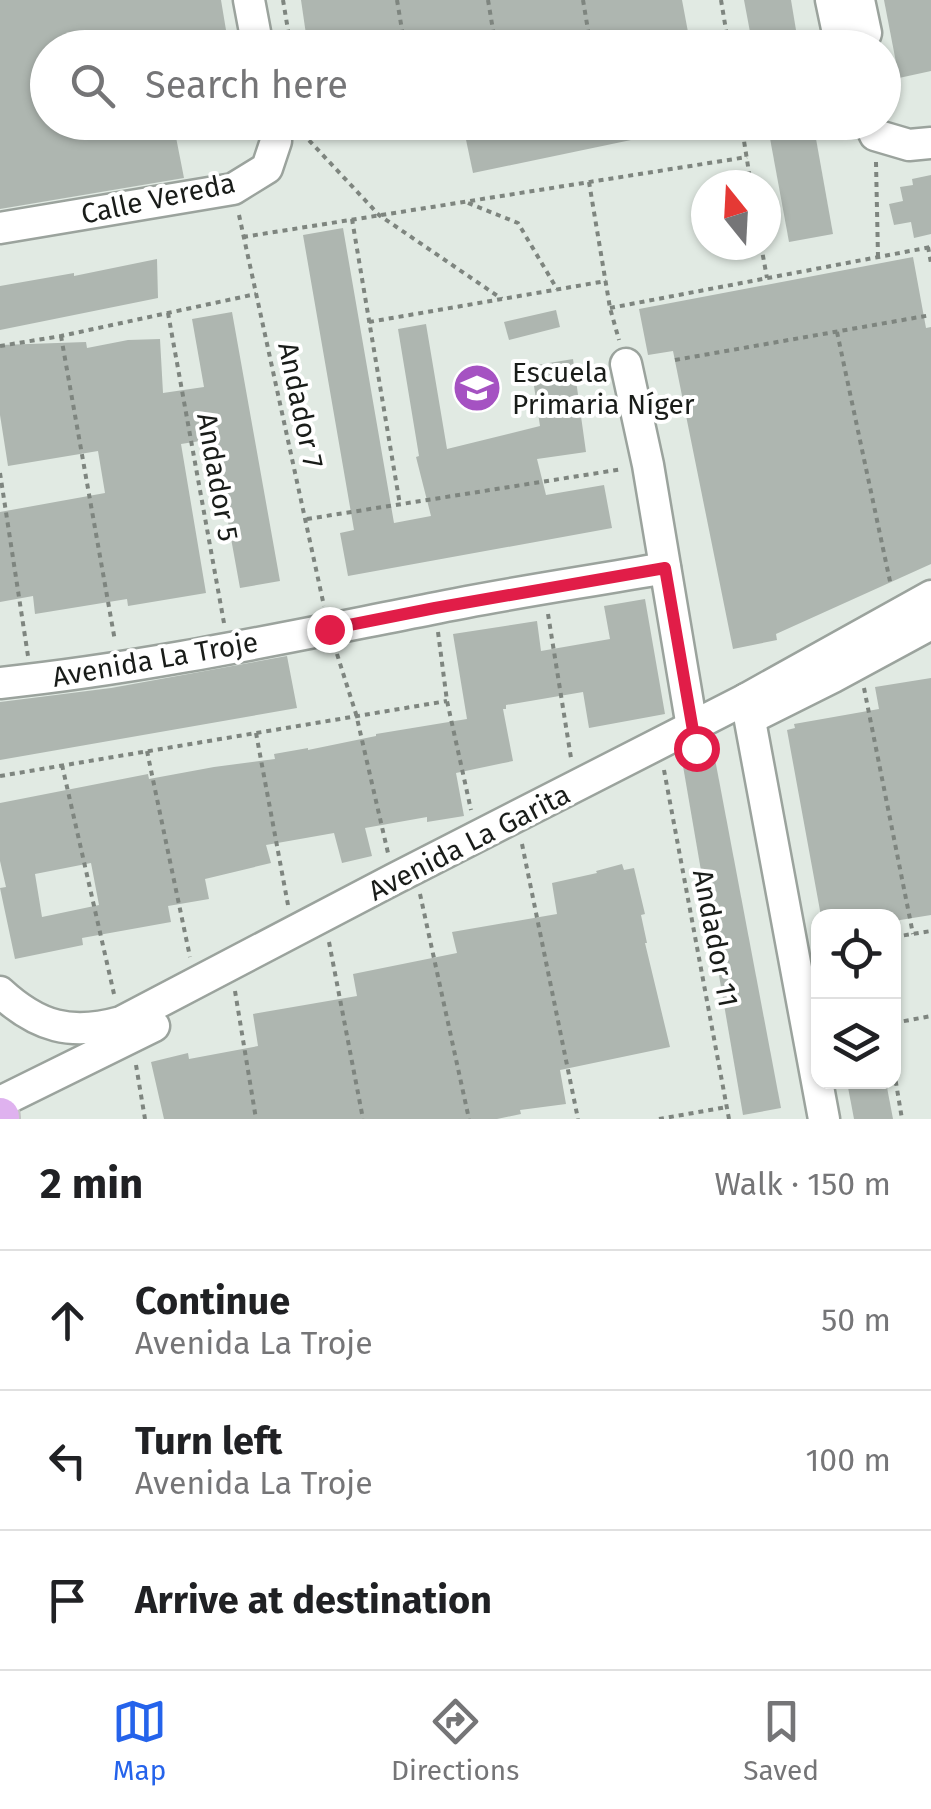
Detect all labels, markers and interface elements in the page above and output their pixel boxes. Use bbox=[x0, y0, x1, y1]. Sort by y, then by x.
search box bbox=[30, 30, 901, 140]
icon: search bbox=[65, 58, 120, 113]
text: Search here bbox=[145, 62, 348, 108]
street label: Calle Vereda bbox=[78, 166, 238, 231]
north arrow bbox=[691, 170, 781, 260]
street label: Andador 7 bbox=[271, 339, 330, 471]
place label: Escuela Primaria Níger bbox=[512, 356, 695, 421]
school or university icon: Escuela Primaria Níger bbox=[451, 362, 503, 414]
street label: Andador 5 bbox=[190, 410, 245, 544]
route end bbox=[307, 607, 353, 653]
street label: Avenida La Troje bbox=[50, 625, 260, 694]
route start bbox=[674, 726, 720, 772]
street label: Avenida La Garita bbox=[363, 777, 576, 907]
street label: Andador 11 bbox=[686, 866, 745, 1010]
map controls bbox=[811, 909, 901, 1089]
button: locate bbox=[811, 909, 901, 999]
button: layers bbox=[811, 999, 901, 1089]
text: 2 min bbox=[40, 1159, 143, 1209]
text: Walk · 150 m bbox=[714, 1165, 891, 1203]
text: Continue bbox=[135, 1278, 290, 1324]
icon: ahead bbox=[40, 1293, 95, 1348]
text: 50 m bbox=[821, 1301, 891, 1339]
text: Avenida La Troje bbox=[135, 1324, 373, 1362]
text: Turn left bbox=[135, 1418, 282, 1464]
icon: left bbox=[40, 1433, 95, 1488]
text: 100 m bbox=[806, 1441, 891, 1479]
text: Avenida La Troje bbox=[135, 1464, 373, 1502]
icon: arrive bbox=[40, 1573, 95, 1628]
text: Arrive at destination bbox=[135, 1577, 492, 1623]
tab: Map bbox=[112, 1694, 167, 1787]
tab: Directions bbox=[391, 1694, 519, 1787]
tab: Saved bbox=[743, 1694, 819, 1787]

